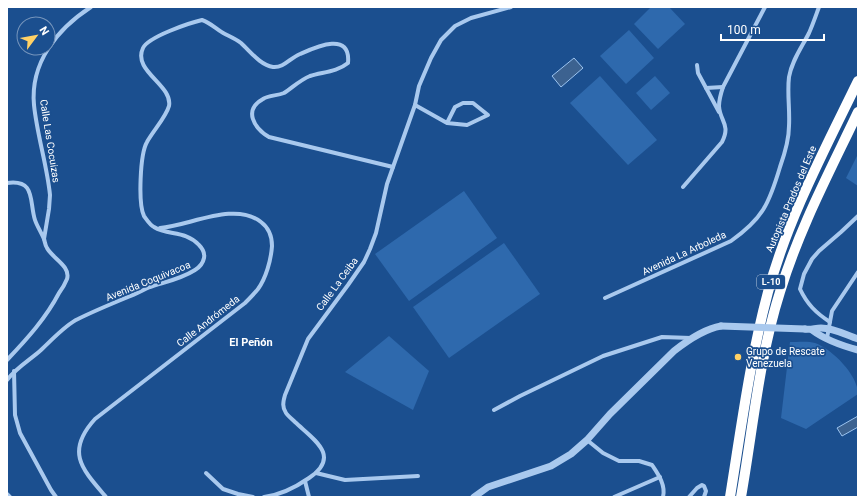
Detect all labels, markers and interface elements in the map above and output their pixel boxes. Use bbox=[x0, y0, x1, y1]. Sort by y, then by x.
north arrow bbox=[16, 16, 56, 56]
scale bar bbox=[721, 16, 824, 42]
text: 100 m bbox=[727, 23, 761, 37]
text: N bbox=[36, 24, 52, 38]
street label: Calle Las Cocuizas bbox=[38, 99, 62, 183]
street label: Autopista Prados del Este bbox=[764, 144, 818, 254]
street label: Avenida La Arboleda bbox=[640, 229, 728, 277]
street label: Calle La Ceiba bbox=[314, 255, 360, 313]
street label: Avenida Coquivacoa bbox=[104, 259, 192, 303]
road number: L-10 bbox=[757, 275, 785, 289]
street label: Calle Andrómeda bbox=[174, 293, 242, 349]
district label: El Peñón bbox=[229, 336, 273, 349]
place label: Grupo de Rescate Venezuela bbox=[746, 346, 825, 369]
marker: Grupo de Rescate Venezuela bbox=[733, 352, 743, 362]

